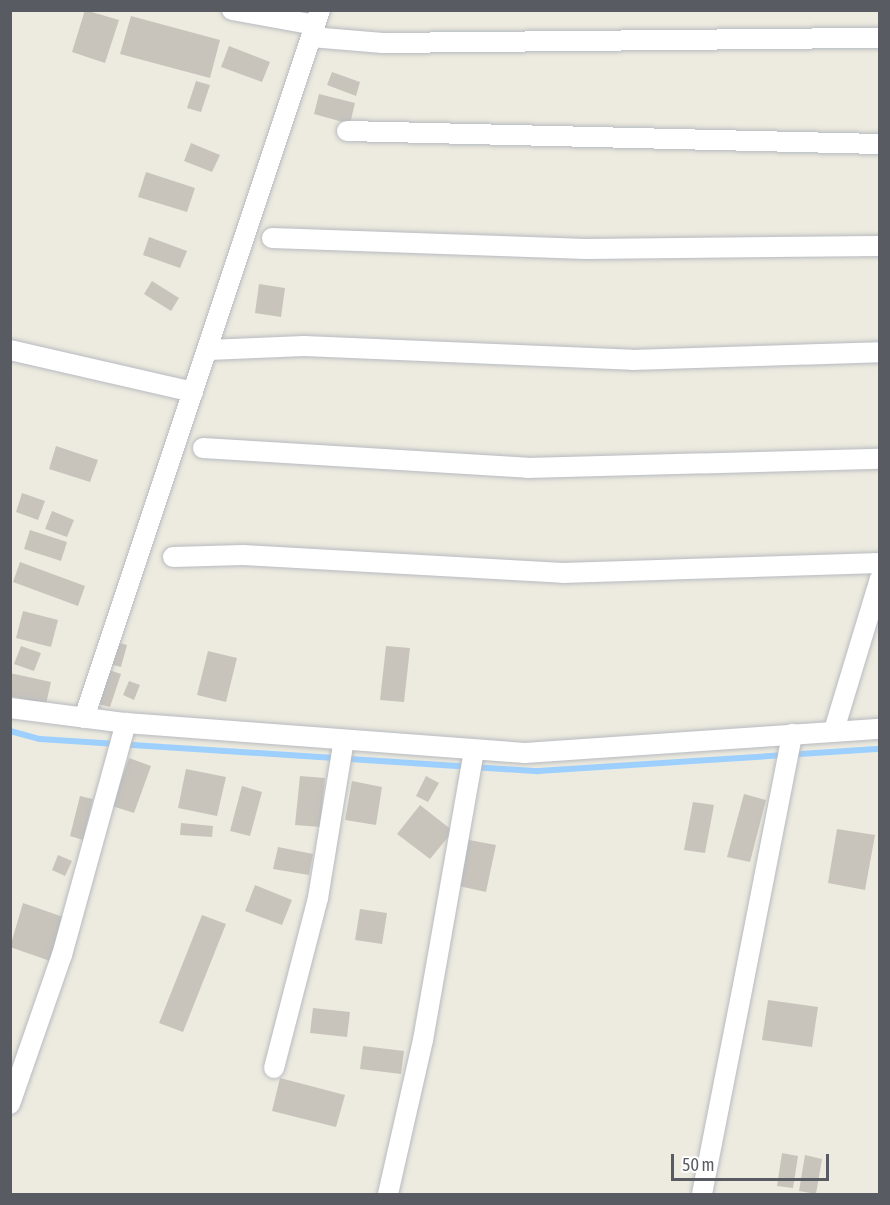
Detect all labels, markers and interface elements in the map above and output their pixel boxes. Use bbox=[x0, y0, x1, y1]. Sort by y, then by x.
scale bar bbox=[674, 1142, 832, 1180]
text: 50 m bbox=[682, 1154, 714, 1175]

